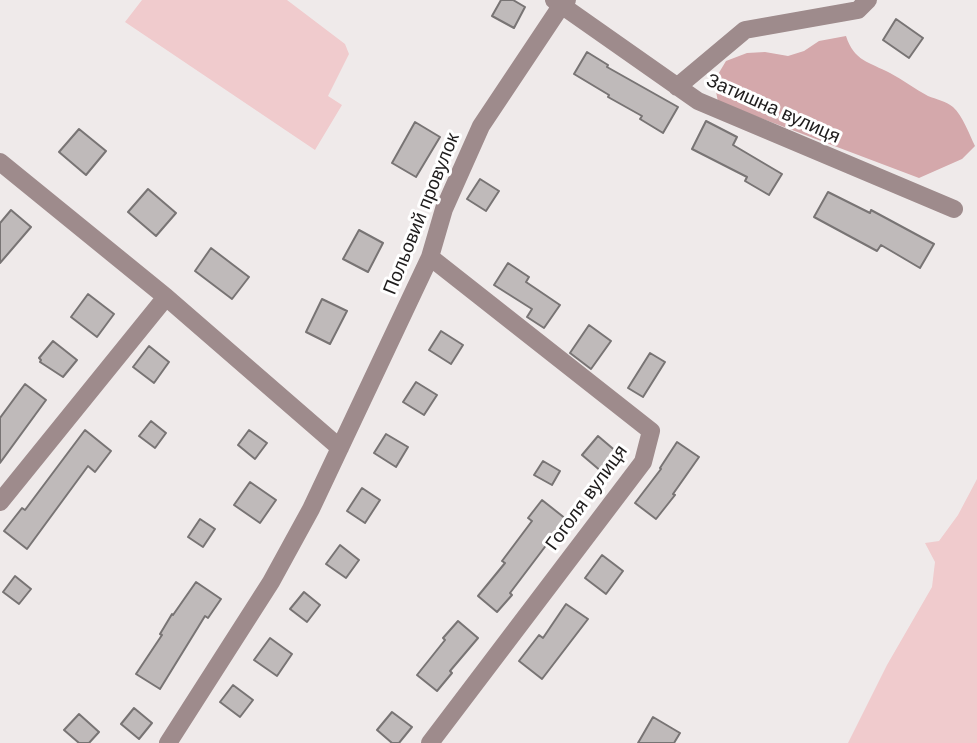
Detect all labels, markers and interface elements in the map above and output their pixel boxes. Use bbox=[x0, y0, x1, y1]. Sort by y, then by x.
street label: Затишна вулиця bbox=[703, 69, 843, 149]
street label: Польовий провулок bbox=[379, 130, 465, 298]
street label: Гоголя вулиця bbox=[541, 441, 633, 555]

